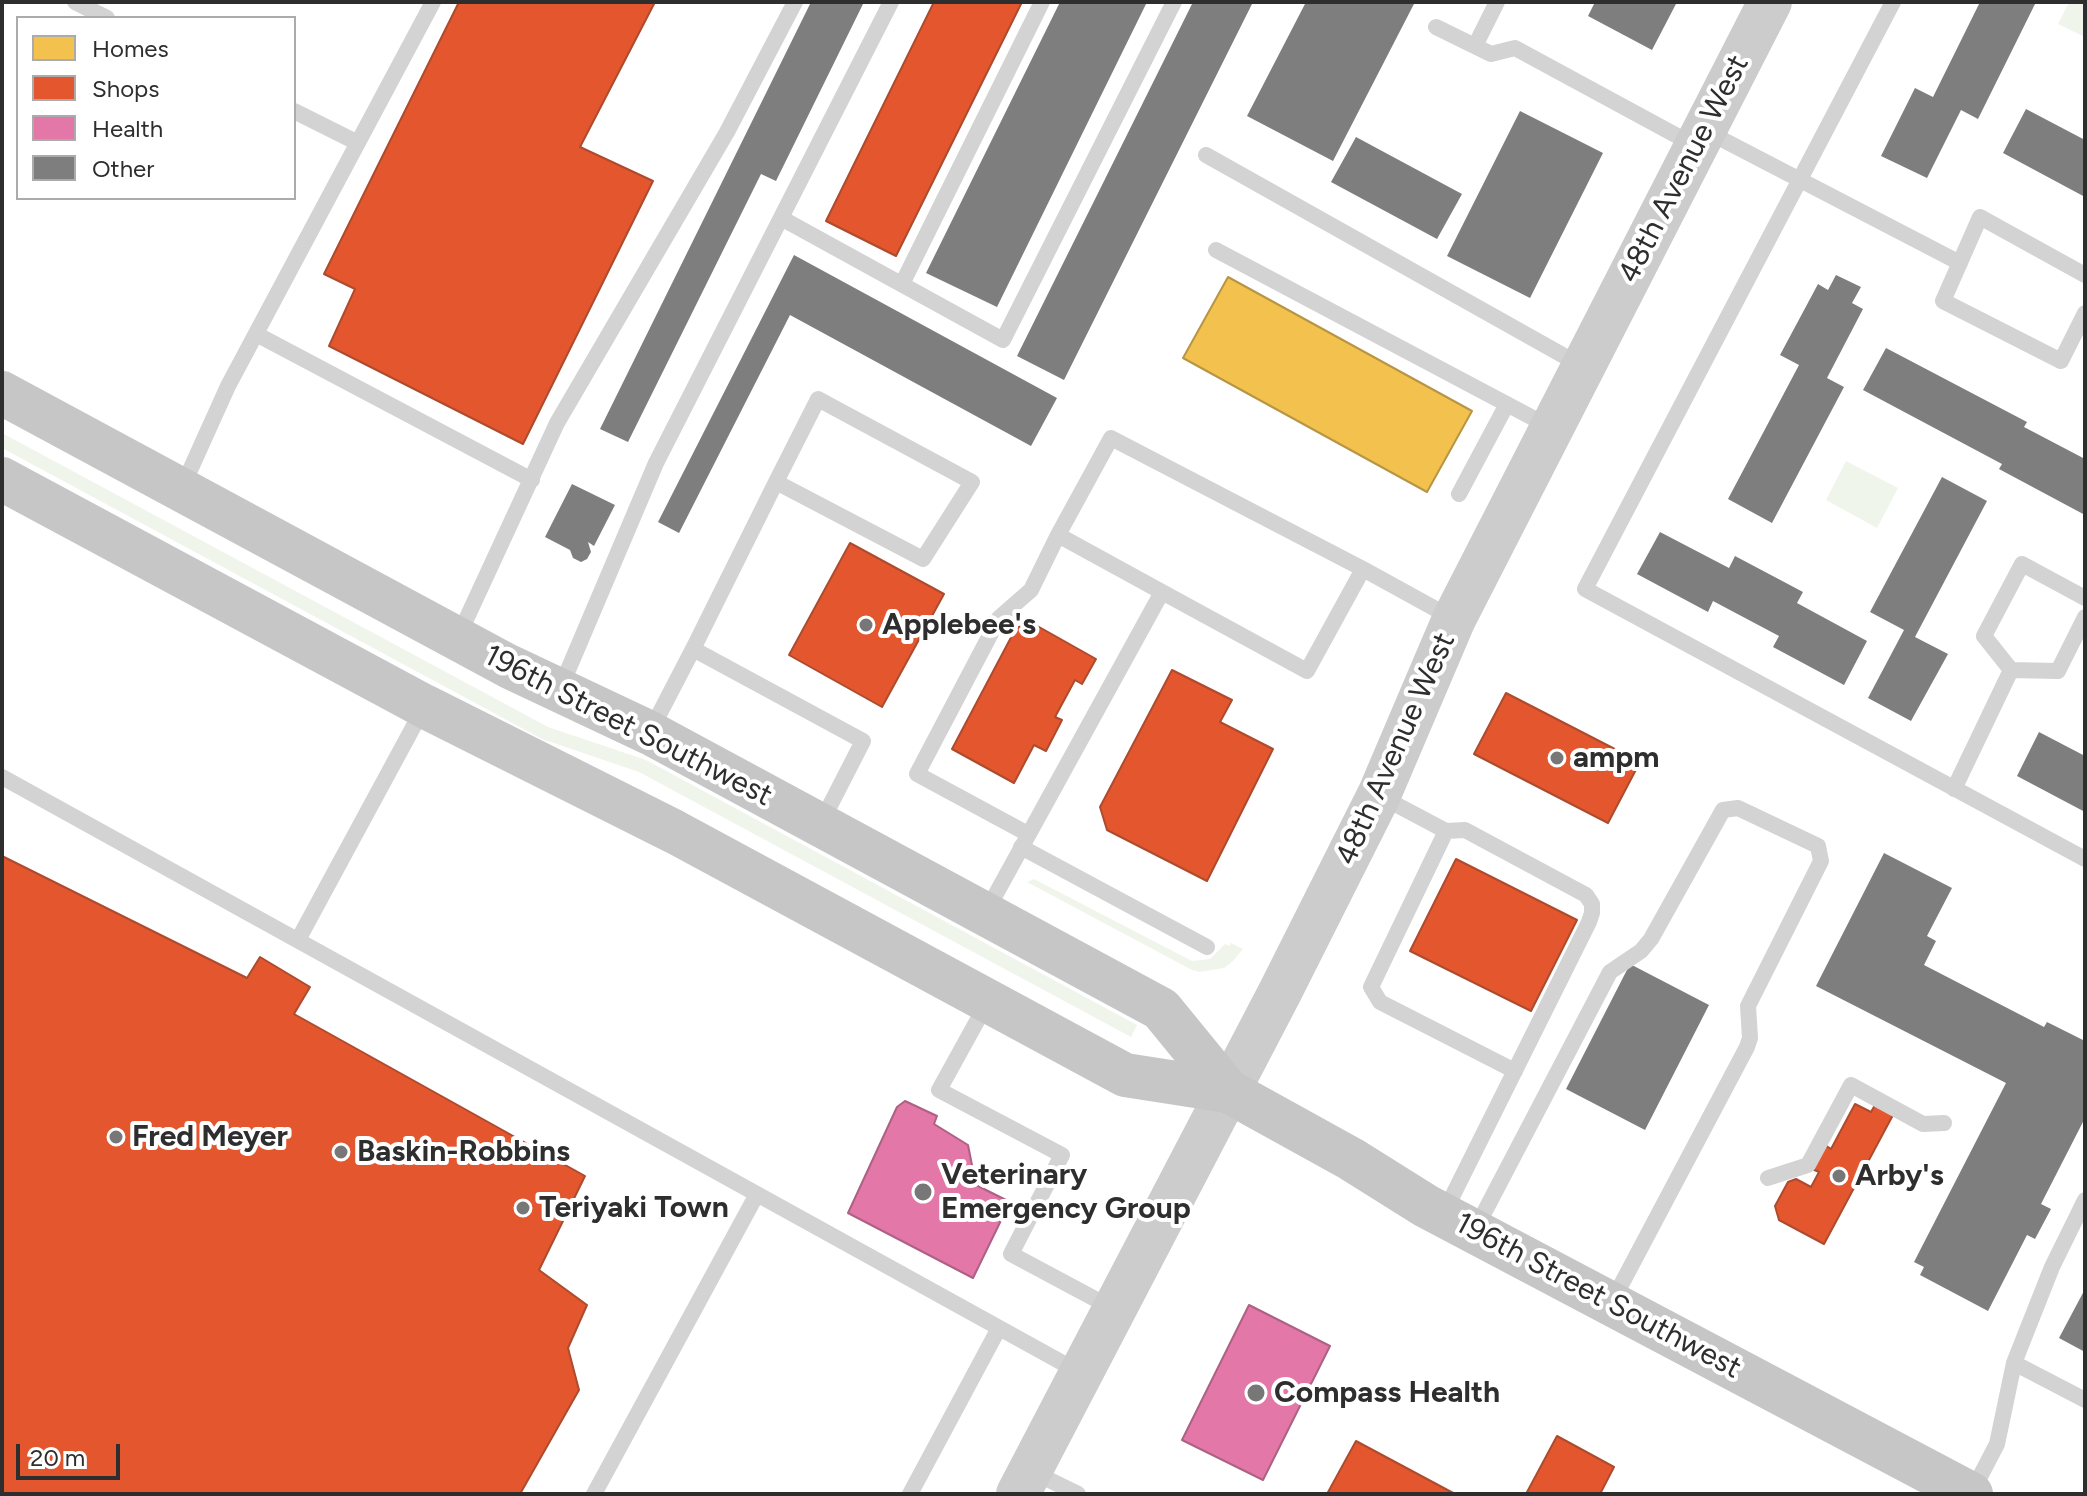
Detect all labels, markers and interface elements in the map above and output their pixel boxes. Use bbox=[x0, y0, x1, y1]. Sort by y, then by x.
legend bbox=[16, 16, 296, 200]
text: Homes bbox=[92, 34, 169, 63]
street label: 48th Avenue West bbox=[1611, 49, 1757, 289]
text: Shops bbox=[92, 74, 159, 103]
text: Health bbox=[92, 114, 163, 143]
text: Other bbox=[92, 154, 154, 183]
place label: Applebee's bbox=[882, 607, 1036, 643]
marker: Applebee's bbox=[857, 616, 875, 634]
street label: 48th Avenue West bbox=[1329, 627, 1463, 871]
street label: 196th Street Southwest bbox=[478, 638, 778, 814]
place label: ampm bbox=[1573, 740, 1659, 776]
marker: ampm bbox=[1548, 749, 1566, 767]
place label: Fred Meyer bbox=[132, 1119, 288, 1155]
marker: Fred Meyer bbox=[107, 1128, 125, 1146]
place label: Baskin-Robbins bbox=[357, 1134, 570, 1170]
marker: Baskin-Robbins bbox=[332, 1143, 350, 1161]
place label: Veterinary Emergency Group bbox=[941, 1157, 1191, 1228]
place label: Arby's bbox=[1855, 1158, 1944, 1194]
marker: Arby's bbox=[1830, 1167, 1848, 1185]
marker: Veterinary Emergency Group bbox=[912, 1181, 934, 1203]
place label: Teriyaki Town bbox=[539, 1190, 729, 1226]
marker: Teriyaki Town bbox=[514, 1199, 532, 1217]
street label: 196th Street Southwest bbox=[1449, 1205, 1747, 1387]
place label: Compass Health bbox=[1274, 1375, 1500, 1411]
marker: Compass Health bbox=[1245, 1382, 1267, 1404]
scale bar bbox=[20, 1428, 124, 1478]
text: 20 m bbox=[30, 1443, 85, 1472]

